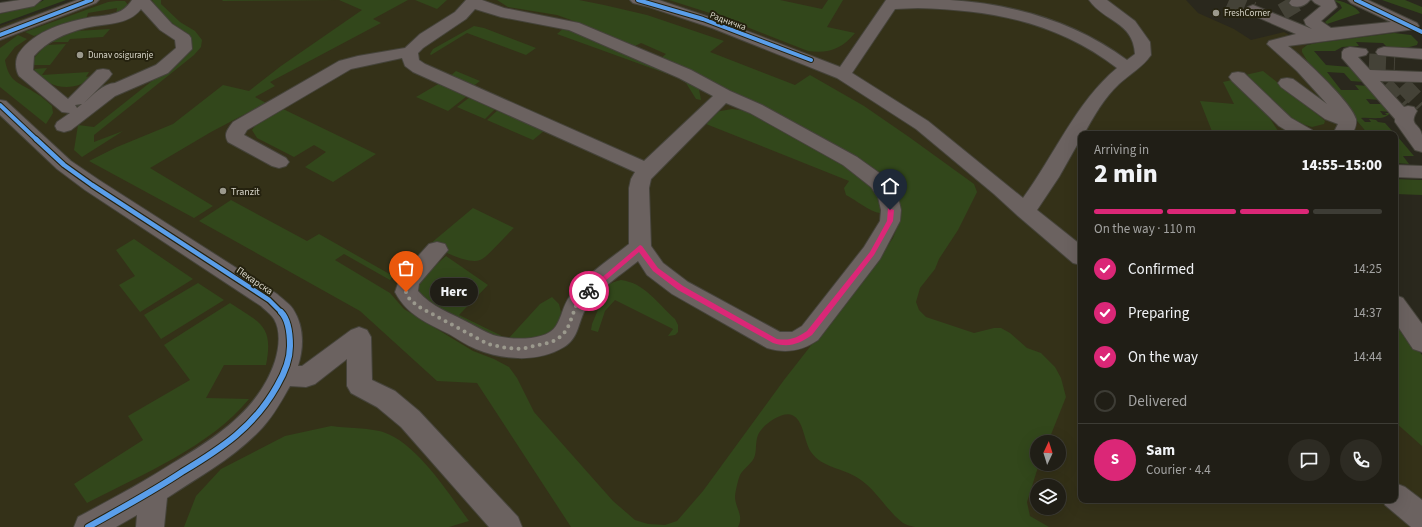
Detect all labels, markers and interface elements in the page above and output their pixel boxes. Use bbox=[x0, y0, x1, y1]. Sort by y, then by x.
place label: FreshCorner bbox=[1224, 7, 1271, 20]
marker: FreshCorner bbox=[1211, 8, 1221, 18]
street label: Радничка bbox=[708, 9, 748, 34]
place label: Dunav osiguranje bbox=[88, 49, 154, 62]
marker: Dunav osiguranje bbox=[75, 50, 85, 60]
text: Arriving in bbox=[1094, 141, 1149, 159]
text: 2 min bbox=[1094, 155, 1158, 192]
text: 14:55–15:00 bbox=[1301, 155, 1382, 176]
pin bbox=[873, 169, 907, 210]
icon: home bbox=[879, 175, 901, 197]
place label: Tranzit bbox=[231, 185, 260, 199]
marker: Tranzit bbox=[218, 186, 228, 196]
text: On the way · 110 m bbox=[1094, 220, 1196, 238]
pin bbox=[389, 251, 423, 292]
icon: bag bbox=[395, 257, 417, 279]
icon: check bbox=[1094, 258, 1116, 280]
text: Confirmed bbox=[1128, 259, 1194, 280]
text: 14:25 bbox=[1353, 260, 1382, 278]
street label: Пекарска bbox=[233, 263, 275, 298]
courier bbox=[569, 271, 609, 311]
callout: Herc bbox=[430, 278, 478, 306]
icon: bike bbox=[578, 280, 600, 302]
text: Herc bbox=[441, 283, 467, 301]
icon: check bbox=[1094, 302, 1116, 324]
text: Preparing bbox=[1128, 303, 1189, 324]
text: 14:37 bbox=[1353, 304, 1382, 322]
icon: check bbox=[1094, 346, 1116, 368]
text: On the way bbox=[1128, 347, 1198, 368]
text: 14:44 bbox=[1353, 348, 1382, 366]
text: Delivered bbox=[1128, 391, 1187, 412]
north arrow bbox=[1030, 435, 1066, 471]
map controls bbox=[1030, 435, 1066, 515]
button: chat bbox=[1288, 439, 1330, 481]
button: phone bbox=[1340, 439, 1382, 481]
text: Sam bbox=[1146, 440, 1175, 461]
text: S bbox=[1111, 449, 1119, 470]
text: Courier · 4.4 bbox=[1146, 461, 1211, 479]
button: layers bbox=[1030, 479, 1066, 515]

